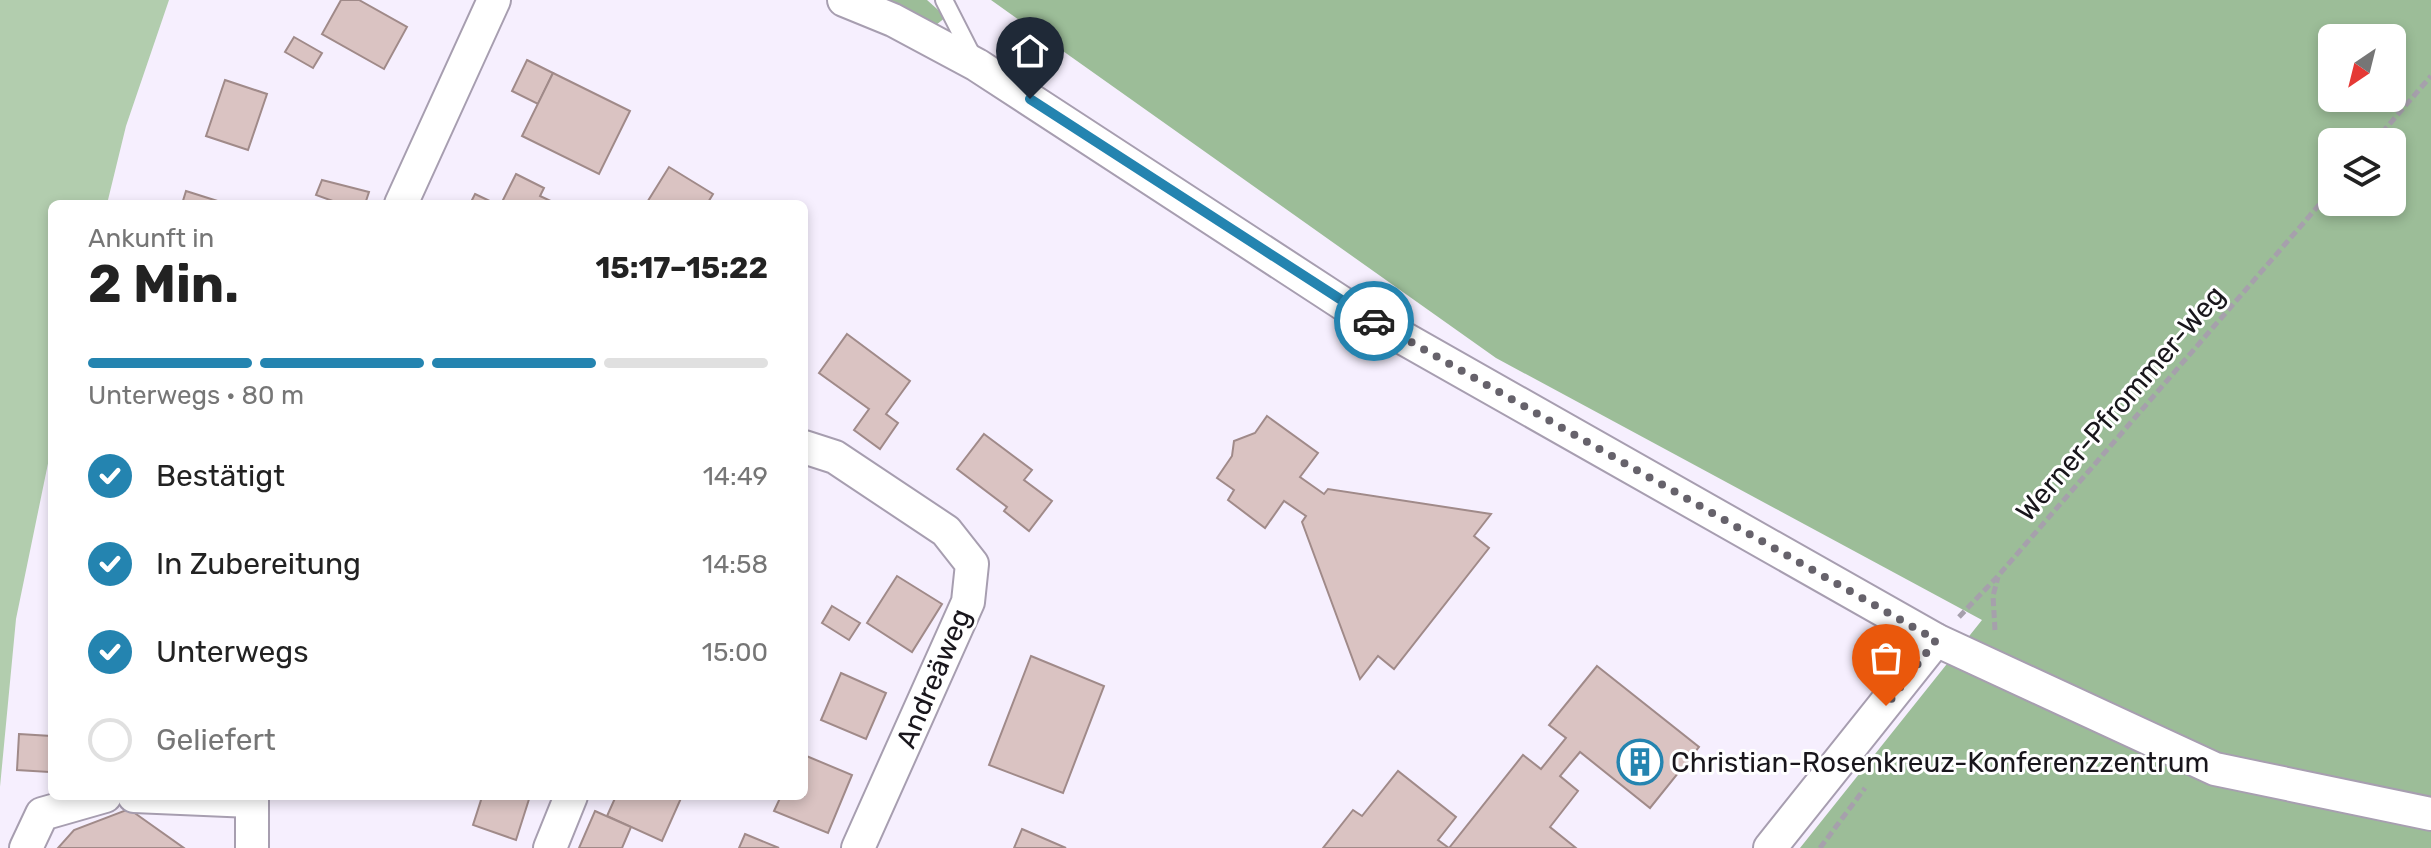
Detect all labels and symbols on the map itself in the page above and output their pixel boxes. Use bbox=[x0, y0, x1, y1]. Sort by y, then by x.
pin bbox=[996, 17, 1064, 99]
north arrow bbox=[2318, 24, 2406, 112]
street label: Werner-Pfrommer-Weg bbox=[2009, 279, 2232, 528]
courier bbox=[1334, 281, 1414, 361]
street label: Andreäweg bbox=[889, 603, 978, 753]
pin bbox=[1852, 624, 1920, 706]
building icon: Christian-Rosenkreuz-Konferenzzentrum bbox=[1616, 738, 1664, 786]
place label: Christian-Rosenkreuz-Konferenzzentrum bbox=[1671, 746, 2209, 779]

